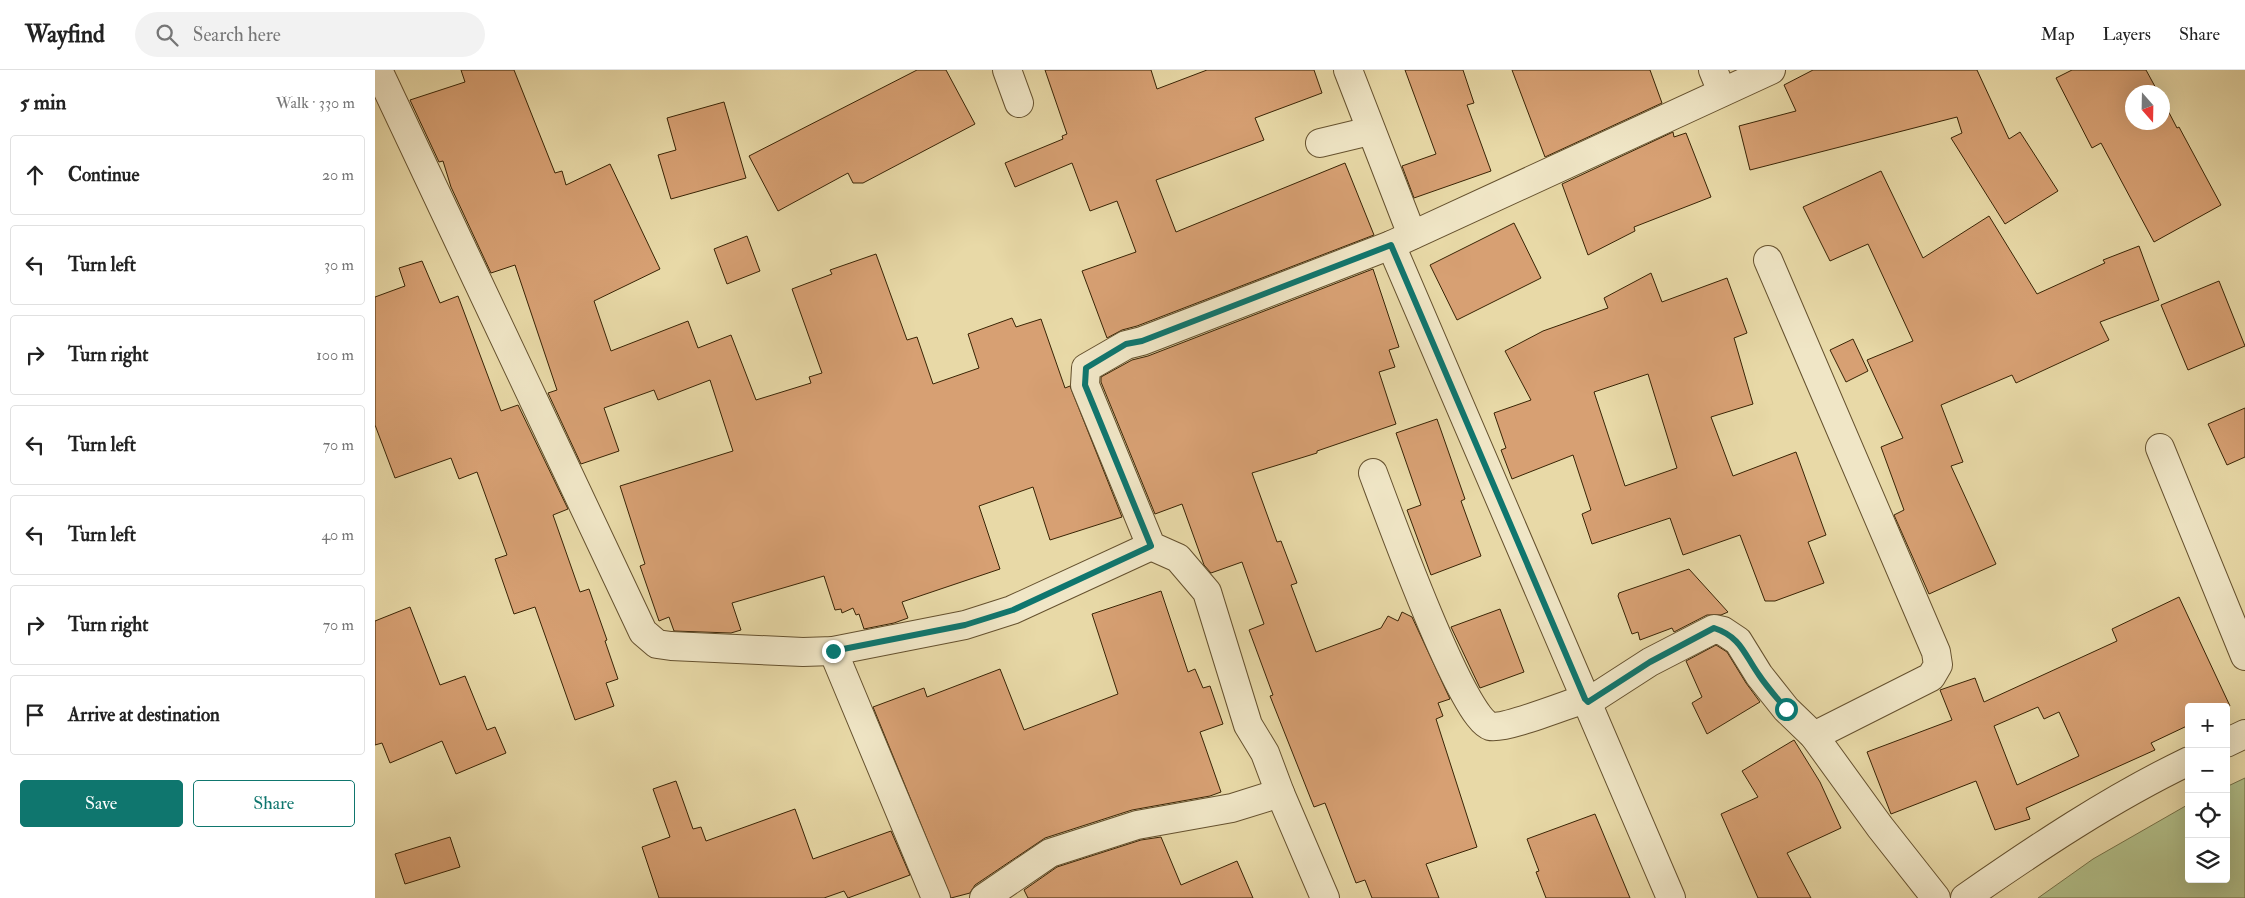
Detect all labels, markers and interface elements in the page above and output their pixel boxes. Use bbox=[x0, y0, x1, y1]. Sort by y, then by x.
search box bbox=[135, 12, 485, 57]
text: Wayfind bbox=[25, 19, 105, 50]
icon: search bbox=[153, 21, 181, 49]
text: Search here bbox=[193, 23, 281, 47]
text: Map bbox=[2041, 23, 2075, 46]
text: Layers bbox=[2103, 23, 2151, 46]
text: Share bbox=[2179, 23, 2220, 46]
north arrow bbox=[2125, 85, 2170, 130]
text: 5 min bbox=[20, 89, 66, 116]
text: Walk · 330 m bbox=[276, 93, 355, 113]
icon: ahead bbox=[21, 161, 49, 189]
text: Continue bbox=[68, 163, 139, 187]
text: 20 m bbox=[322, 165, 354, 185]
icon: left bbox=[21, 251, 49, 279]
text: Turn left bbox=[68, 253, 136, 277]
text: 30 m bbox=[324, 255, 354, 275]
icon: right bbox=[21, 341, 49, 369]
text: Turn right bbox=[68, 343, 148, 367]
text: 100 m bbox=[316, 345, 354, 365]
icon: left bbox=[21, 431, 49, 459]
text: Turn left bbox=[68, 433, 136, 457]
text: 70 m bbox=[323, 435, 354, 455]
icon: left bbox=[21, 521, 49, 549]
text: Turn left bbox=[68, 523, 136, 547]
text: 40 m bbox=[321, 525, 354, 545]
icon: right bbox=[21, 611, 49, 639]
text: Turn right bbox=[68, 613, 148, 637]
text: 70 m bbox=[323, 615, 354, 635]
route end bbox=[822, 640, 845, 663]
route start bbox=[1775, 698, 1798, 721]
icon: arrive bbox=[21, 701, 49, 729]
text: Arrive at destination bbox=[68, 703, 220, 727]
map controls bbox=[2185, 703, 2230, 883]
button: + bbox=[2185, 703, 2230, 748]
button: − bbox=[2185, 748, 2230, 793]
button: Save bbox=[20, 780, 183, 827]
button: Share bbox=[193, 780, 355, 827]
button: locate bbox=[2185, 793, 2230, 838]
button: layers bbox=[2185, 838, 2230, 883]

